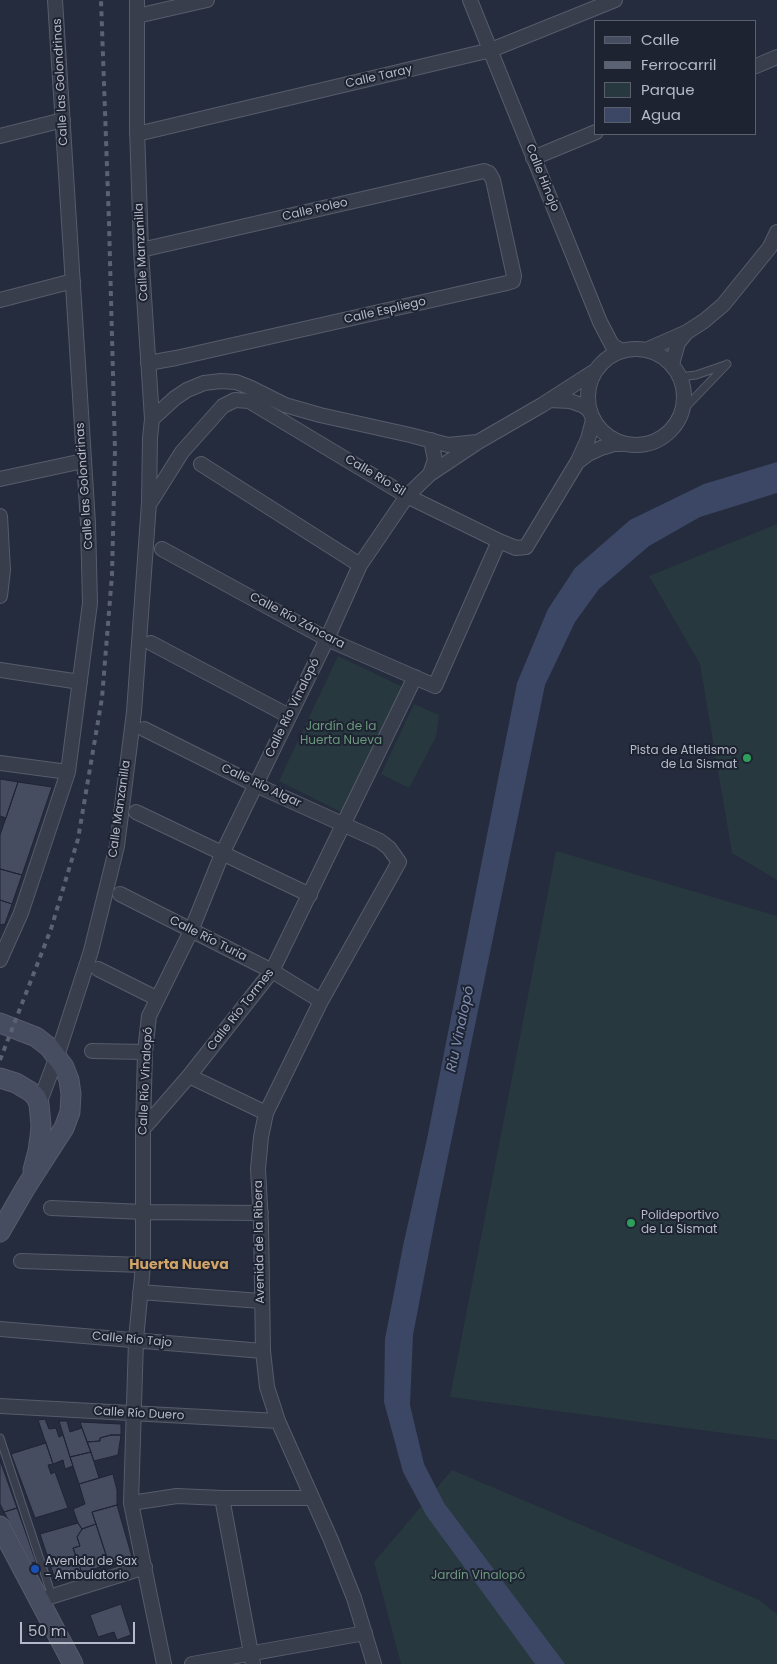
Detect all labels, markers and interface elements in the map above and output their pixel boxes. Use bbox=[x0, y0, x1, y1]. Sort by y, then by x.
street label: Calle las Golondrinas bbox=[50, 18, 72, 146]
legend bbox=[594, 20, 757, 135]
text: Calle bbox=[641, 29, 679, 50]
text: Ferrocarril bbox=[641, 54, 716, 75]
street label: Calle Taray bbox=[344, 62, 414, 92]
text: Parque bbox=[641, 79, 694, 100]
text: Agua bbox=[641, 104, 681, 125]
street label: Calle Hinojo bbox=[522, 142, 562, 214]
street label: Calle Poleo bbox=[281, 195, 349, 225]
street label: Calle Manzanilla bbox=[132, 203, 152, 301]
street label: Calle Espliego bbox=[343, 295, 427, 327]
street label: Calle las Golondrinas bbox=[73, 422, 97, 550]
street label: Calle Río Sil bbox=[342, 452, 408, 500]
street label: Calle Río Záncara bbox=[247, 590, 347, 652]
street label: Calle Río Vinalopó bbox=[263, 656, 323, 760]
park label: Jardín de la Huerta Nueva bbox=[300, 720, 382, 748]
place label: Pista de Atletismo de La Sismat bbox=[630, 744, 737, 772]
marker: Pista de Atletismo de La Sismat bbox=[741, 752, 753, 764]
street label: Calle Manzanilla bbox=[106, 759, 134, 859]
street label: Calle Río Algar bbox=[219, 761, 303, 811]
street label: Calle Río Turia bbox=[167, 913, 249, 965]
street label: Calle Río Tormes bbox=[205, 966, 277, 1054]
water label: Riu Vinalopó bbox=[444, 985, 478, 1073]
street label: Calle Río Vinalopó bbox=[136, 1027, 156, 1135]
street label: Avenida de la Ribera bbox=[252, 1180, 268, 1304]
place label: Polideportivo de La Sismat bbox=[641, 1209, 719, 1237]
marker: Polideportivo de La Sismat bbox=[625, 1217, 637, 1229]
district label: Huerta Nueva bbox=[129, 1257, 229, 1273]
street label: Calle Río Tajo bbox=[91, 1329, 173, 1351]
street label: Calle Río Duero bbox=[93, 1404, 185, 1424]
place label: Avenida de Sax - Ambulatorio bbox=[45, 1555, 137, 1583]
marker: Avenida de Sax - Ambulatorio bbox=[29, 1563, 41, 1575]
park label: Jardín Vinalopó bbox=[431, 1569, 525, 1583]
scale bar bbox=[22, 1612, 138, 1644]
text: 50 m bbox=[28, 1620, 66, 1641]

